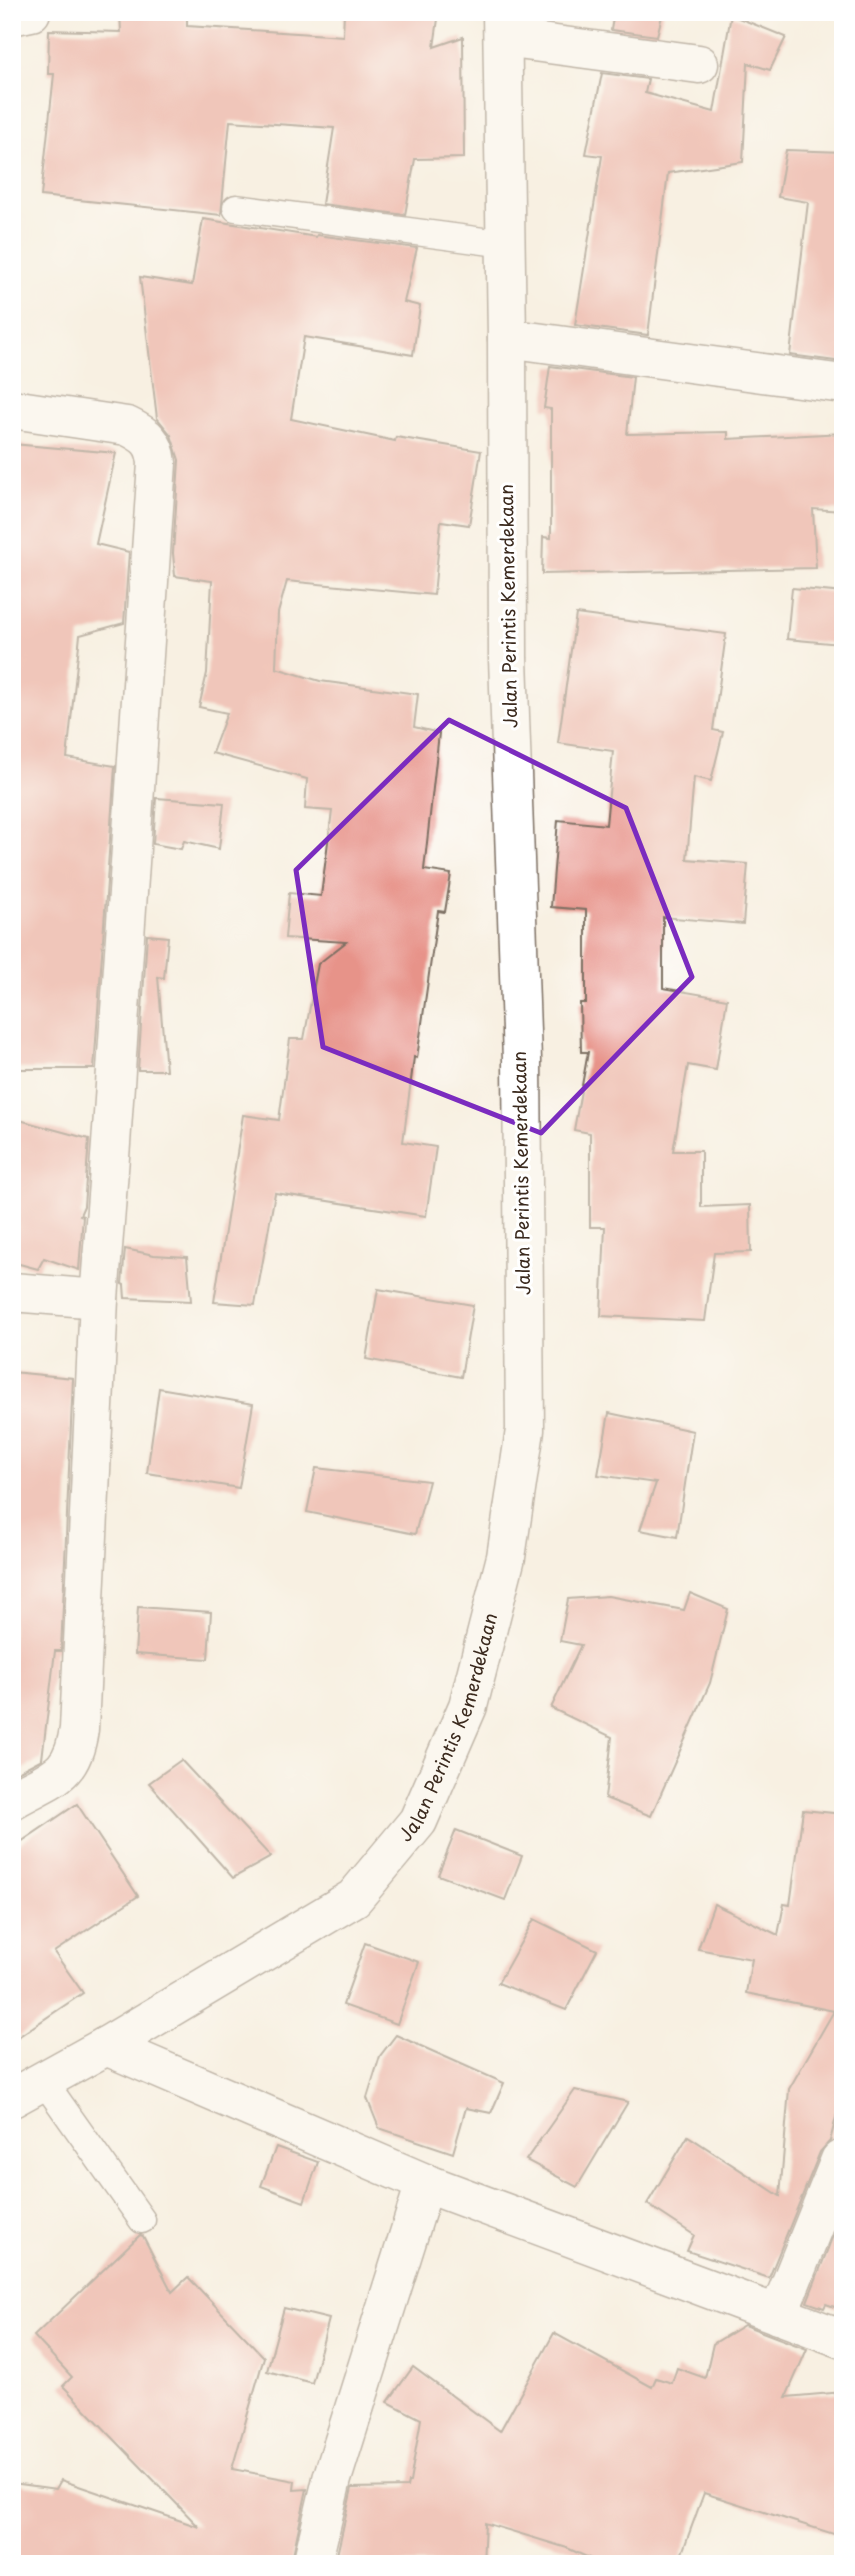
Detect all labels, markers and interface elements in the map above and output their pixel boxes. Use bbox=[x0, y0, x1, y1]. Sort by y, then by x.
street label: Jalan Perintis Kemerdekaan bbox=[492, 484, 523, 728]
street label: Jalan Perintis Kemerdekaan bbox=[505, 1051, 536, 1295]
street label: Jalan Perintis Kemerdekaan bbox=[391, 1610, 503, 1847]

